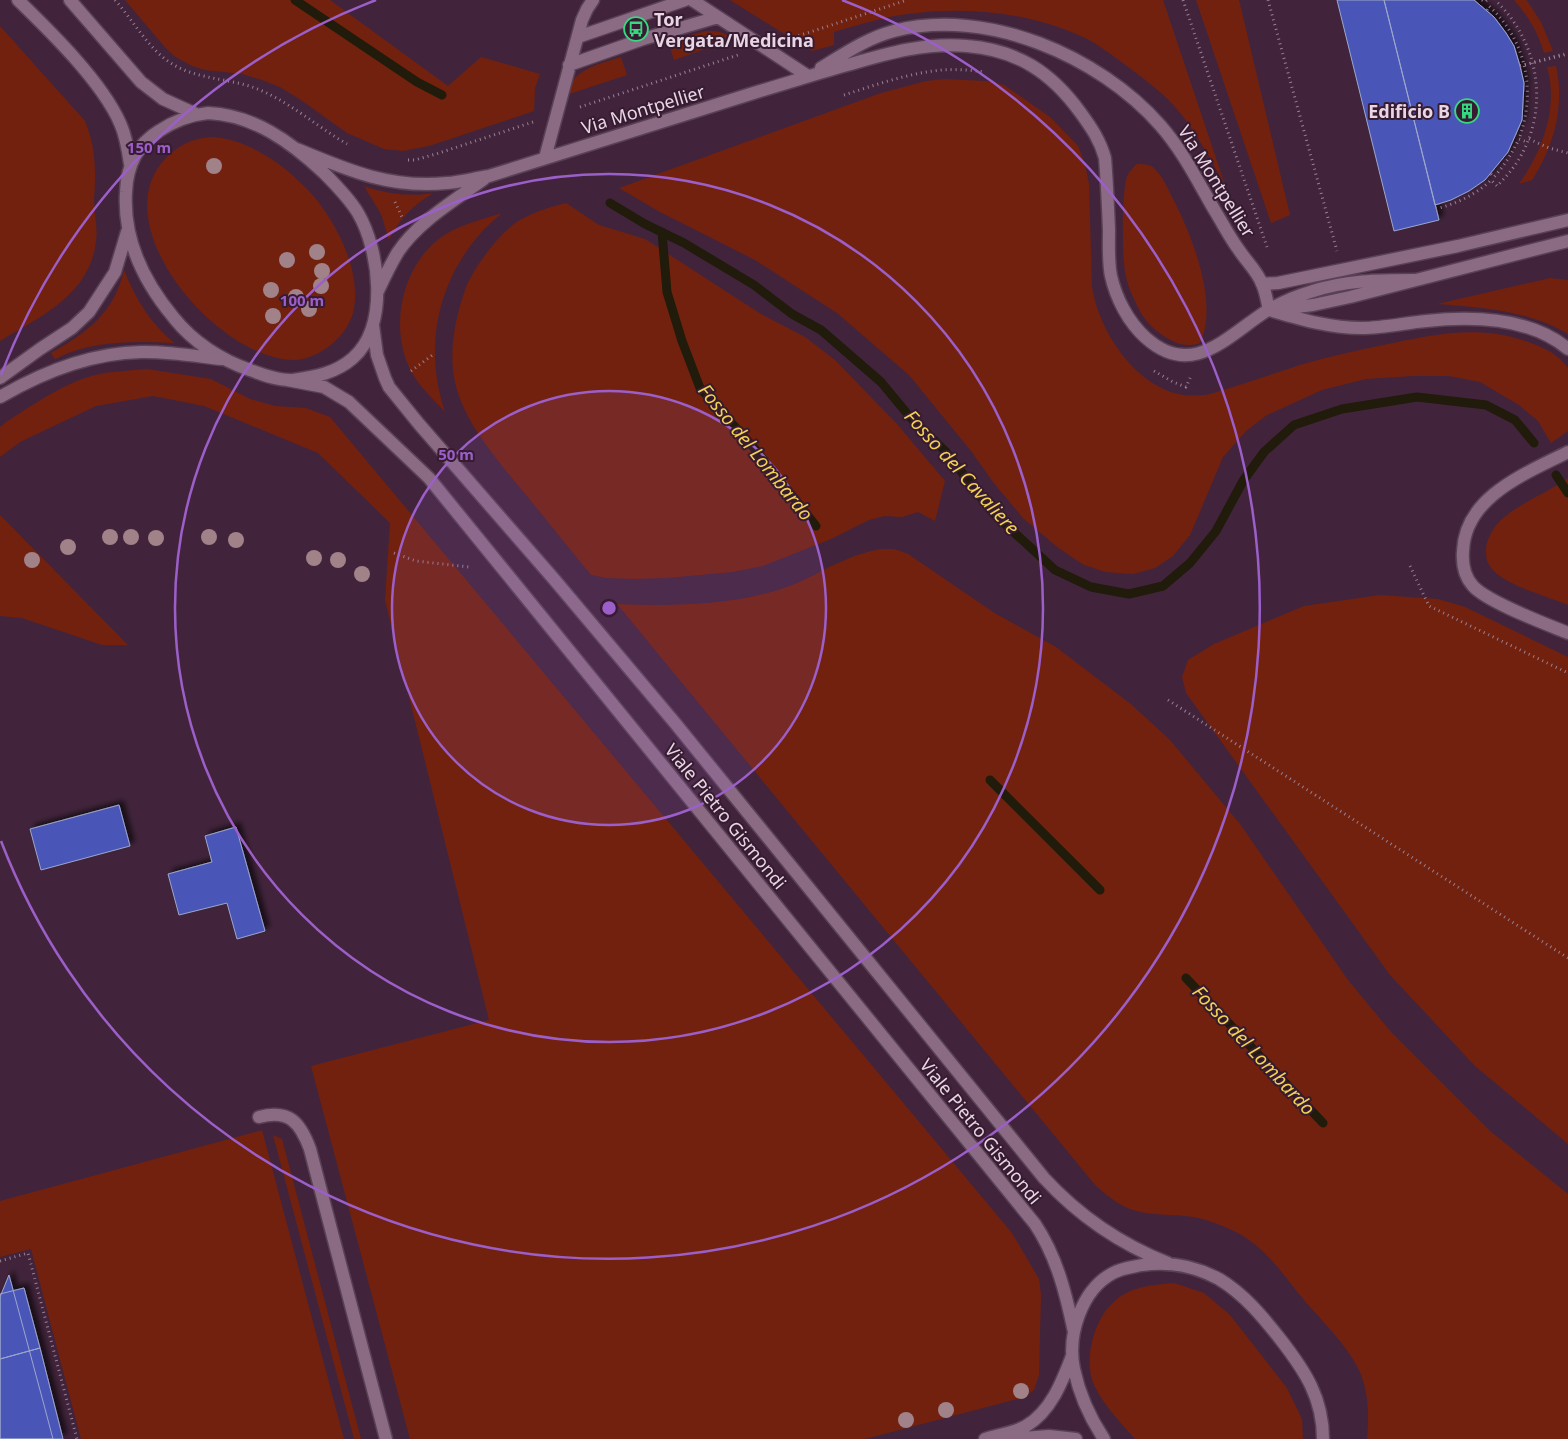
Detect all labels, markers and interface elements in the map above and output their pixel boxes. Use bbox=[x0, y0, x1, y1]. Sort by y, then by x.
place label: Tor Vergata/Medicina bbox=[654, 7, 814, 52]
bus stop icon: Tor Vergata/Medicina bbox=[623, 16, 649, 42]
street label: Via Montpellier bbox=[578, 79, 708, 139]
building icon: Edificio B bbox=[1454, 98, 1480, 124]
place label: Edificio B bbox=[1368, 99, 1450, 123]
street label: Via Montpellier bbox=[1173, 120, 1261, 242]
text: 150 m bbox=[127, 137, 171, 157]
text: 100 m bbox=[280, 290, 324, 310]
water label: Fosso del Lombardo bbox=[693, 378, 819, 526]
water label: Fosso del Cavaliere bbox=[899, 404, 1025, 540]
text: 50 m bbox=[438, 444, 474, 464]
centre of rings bbox=[600, 599, 618, 617]
street label: Viale Pietro Gismondi bbox=[660, 738, 792, 894]
water label: Fosso del Lombardo bbox=[1187, 979, 1321, 1121]
street label: Viale Pietro Gismondi bbox=[915, 1053, 1047, 1209]

